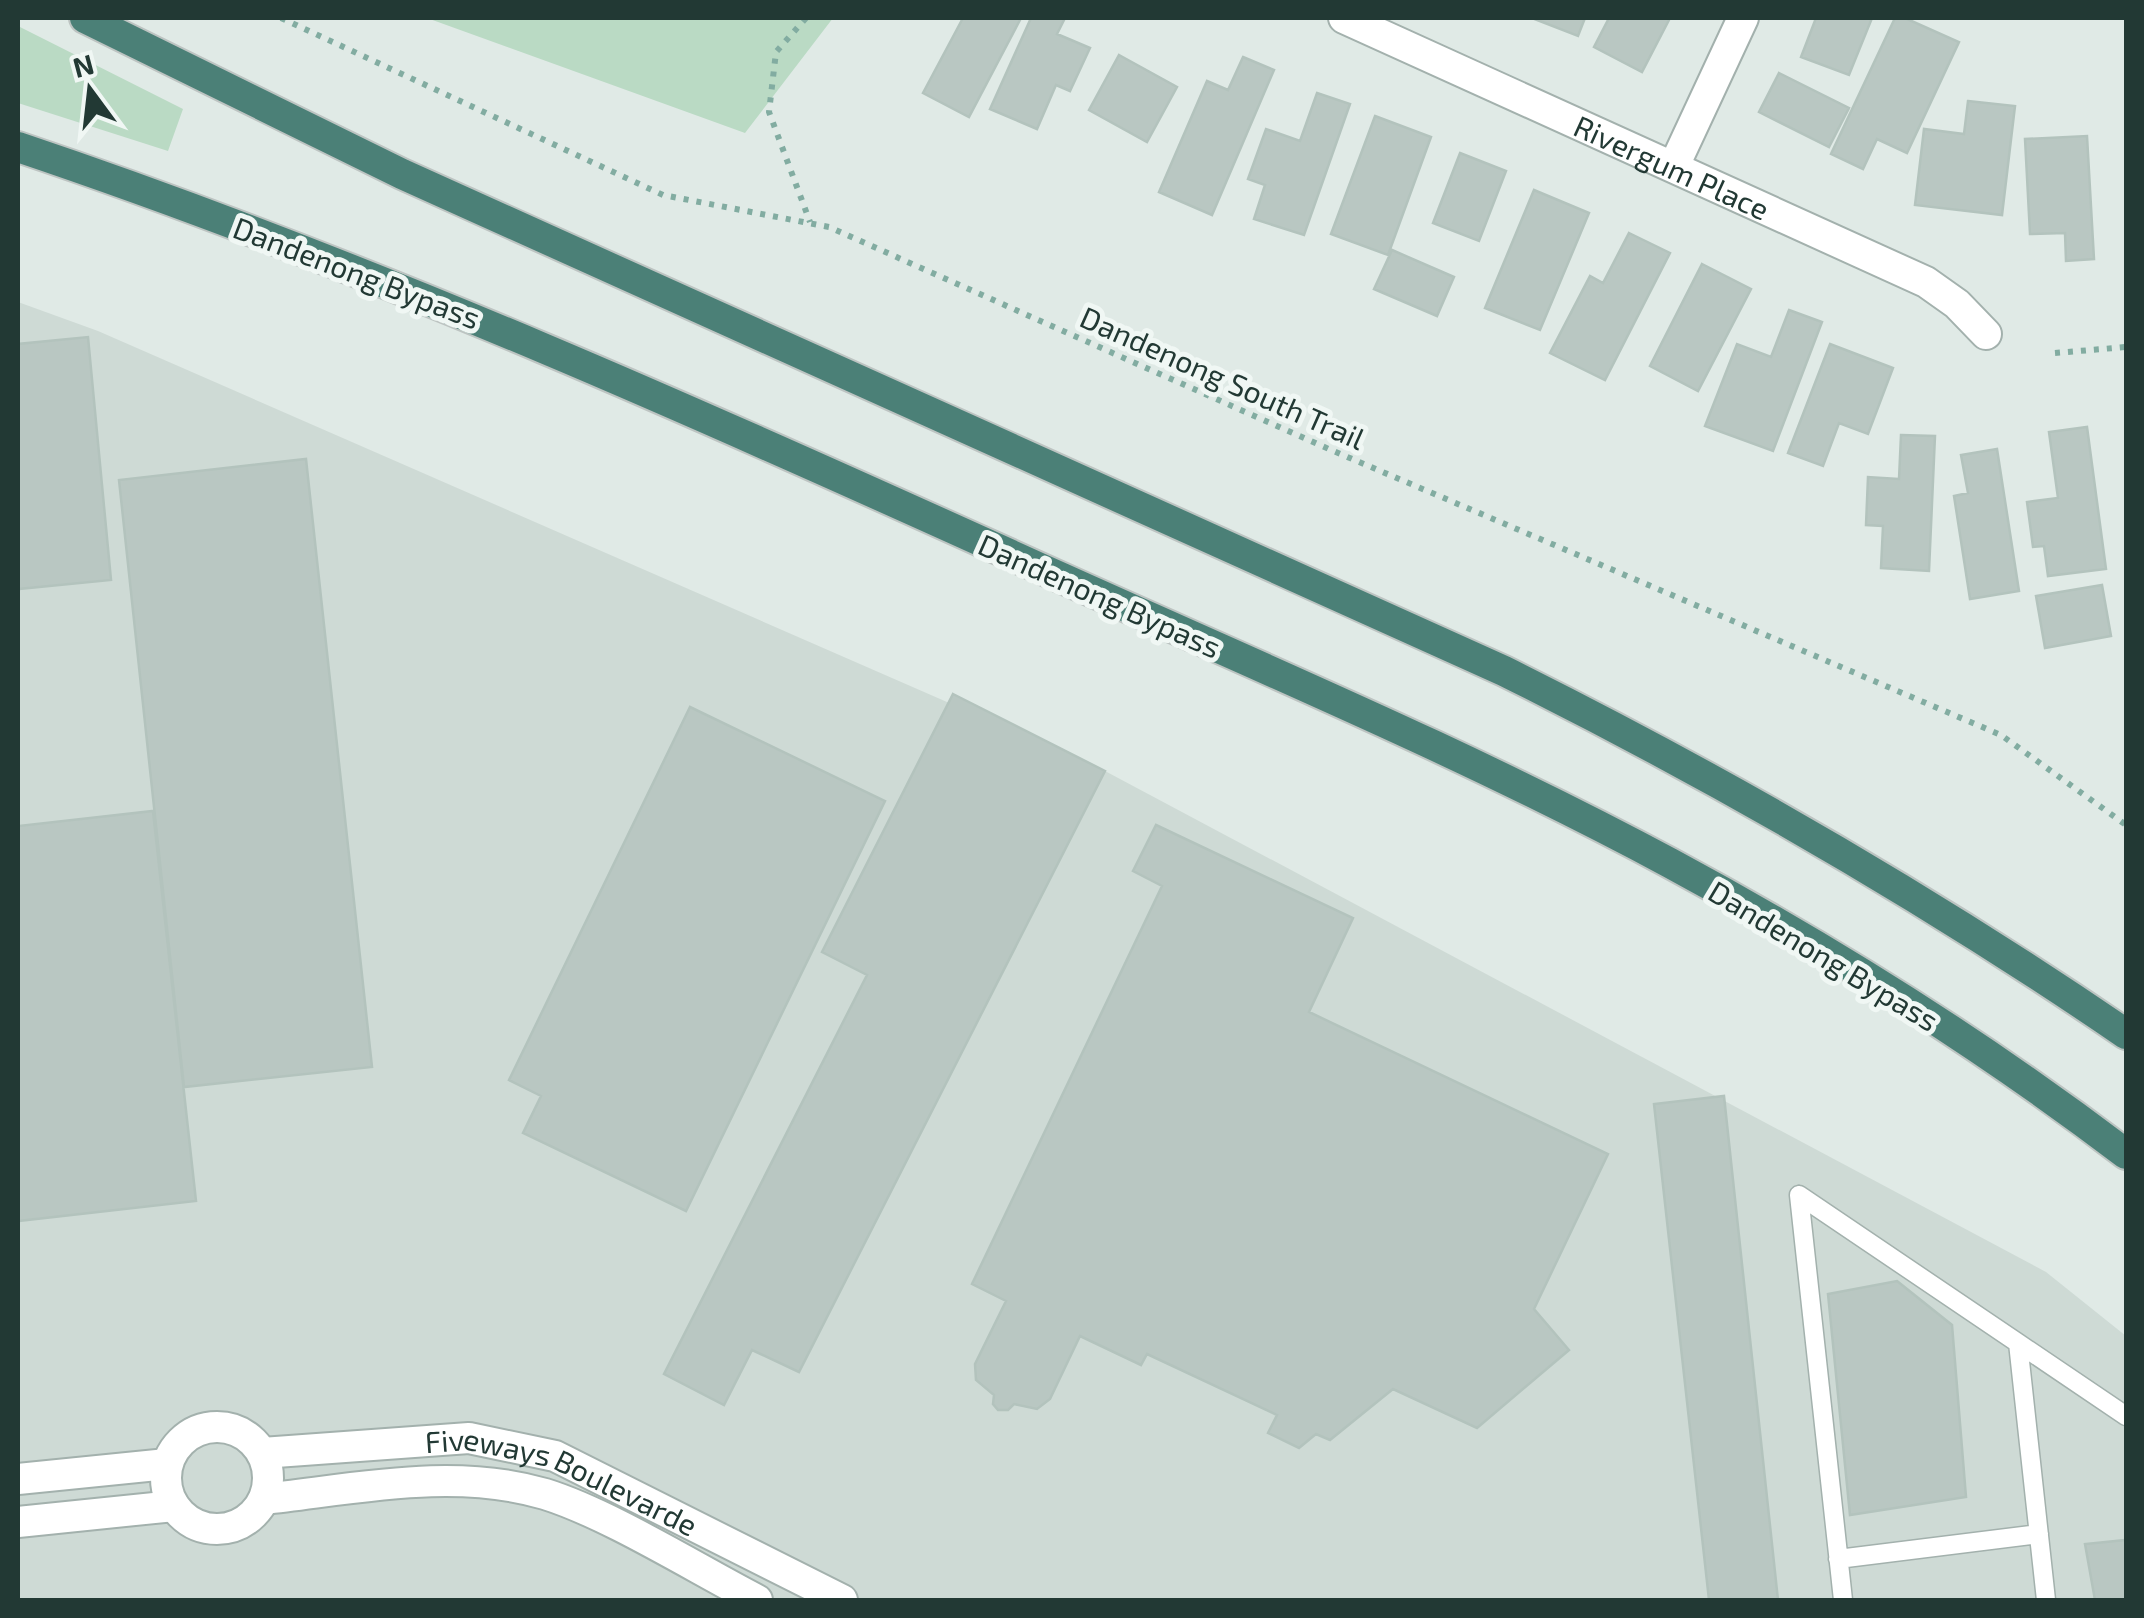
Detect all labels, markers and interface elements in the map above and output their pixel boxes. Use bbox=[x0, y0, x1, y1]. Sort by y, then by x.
north arrow bbox=[40, 40, 140, 140]
text: N bbox=[69, 46, 97, 84]
street label: Rivergum Place bbox=[1569, 107, 1775, 227]
street label: Dandenong Bypass bbox=[229, 208, 485, 336]
street label: Dandenong South Trail bbox=[1075, 298, 1371, 456]
street label: Dandenong Bypass bbox=[973, 525, 1227, 665]
street label: Dandenong Bypass bbox=[1703, 872, 1945, 1038]
street label: Fiveways Boulevarde bbox=[424, 1419, 704, 1543]

